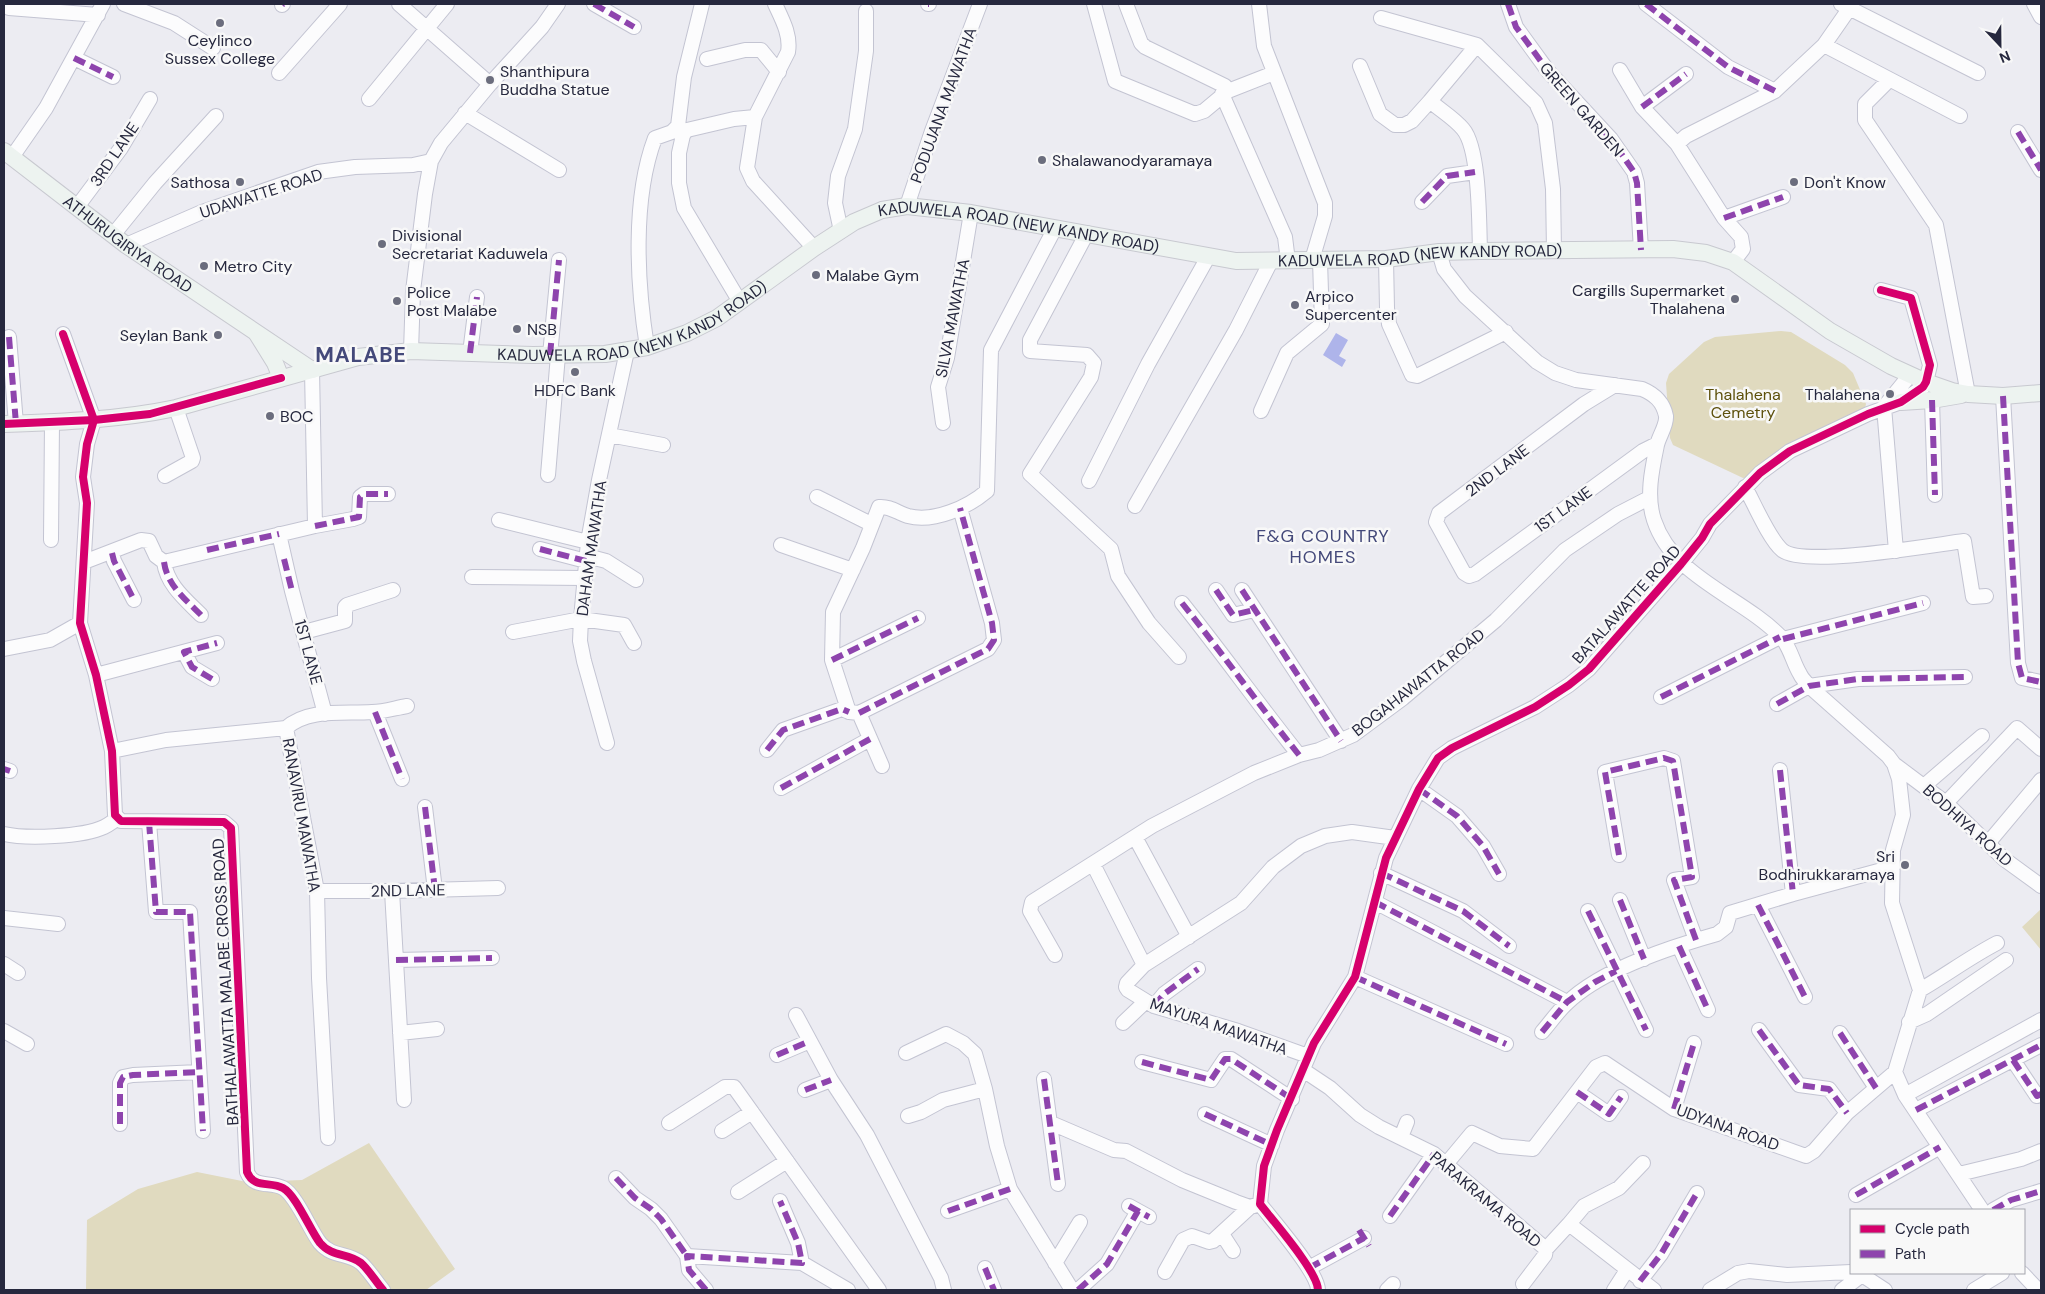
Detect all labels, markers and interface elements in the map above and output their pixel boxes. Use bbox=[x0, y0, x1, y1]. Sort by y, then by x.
marker: Ceylinco Sussex College bbox=[214, 17, 226, 29]
north arrow bbox=[1975, 20, 2025, 70]
street label: PODUJANA MAWATHA bbox=[905, 24, 982, 186]
place label: Ceylinco Sussex College bbox=[165, 30, 275, 69]
text: N bbox=[1997, 47, 2013, 67]
street label: GREEN GARDEN bbox=[1535, 58, 1628, 161]
place label: Shanthipura Buddha Statue bbox=[500, 61, 610, 100]
marker: Shanthipura Buddha Statue bbox=[484, 74, 496, 86]
street label: 3RD LANE bbox=[85, 118, 144, 191]
place label: Shalawanodyaramaya bbox=[1052, 150, 1212, 171]
marker: Shalawanodyaramaya bbox=[1036, 154, 1048, 166]
street label: UDAWATTE ROAD bbox=[197, 164, 325, 223]
place label: Sathosa bbox=[171, 172, 230, 193]
place label: Don't Know bbox=[1804, 172, 1886, 193]
marker: Sathosa bbox=[234, 176, 246, 188]
marker: Don't Know bbox=[1788, 176, 1800, 188]
street label: ATHURUGIRIYA ROAD bbox=[59, 190, 197, 298]
street label: KADUWELA ROAD (NEW KANDY ROAD) bbox=[876, 196, 1161, 258]
place label: Divisional Secretariat Kaduwela bbox=[392, 225, 548, 264]
marker: Divisional Secretariat Kaduwela bbox=[376, 238, 388, 250]
street label: KADUWELA ROAD (NEW KANDY ROAD) bbox=[1278, 240, 1562, 271]
place label: Metro City bbox=[214, 256, 292, 277]
street label: SILVA MAWATHA bbox=[931, 256, 974, 379]
marker: Metro City bbox=[198, 260, 210, 272]
place label: Malabe Gym bbox=[826, 265, 919, 286]
marker: Malabe Gym bbox=[810, 269, 822, 281]
street label: KADUWELA ROAD (NEW KANDY ROAD) bbox=[497, 276, 771, 366]
place label: Cargills Supermarket Thalahena bbox=[1572, 280, 1725, 319]
place label: Police Post Malabe bbox=[407, 282, 497, 321]
place label: Arpico Supercenter bbox=[1305, 286, 1397, 325]
marker: Cargills Supermarket Thalahena bbox=[1729, 293, 1741, 305]
marker: Police Post Malabe bbox=[391, 295, 403, 307]
marker: Arpico Supercenter bbox=[1289, 299, 1301, 311]
place label: NSB bbox=[527, 319, 557, 340]
marker: NSB bbox=[511, 323, 523, 335]
place label: Seylan Bank bbox=[120, 325, 208, 346]
marker: Seylan Bank bbox=[212, 329, 224, 341]
district label: MALABE bbox=[315, 341, 407, 369]
marker: HDFC Bank bbox=[569, 366, 581, 378]
place label: HDFC Bank bbox=[534, 380, 616, 401]
park label: Thalahena Cemetry bbox=[1705, 384, 1781, 423]
place label: Thalahena bbox=[1805, 384, 1880, 405]
marker: Thalahena bbox=[1884, 388, 1896, 400]
place label: BOC bbox=[280, 406, 314, 427]
marker: BOC bbox=[264, 410, 276, 422]
street label: 2ND LANE bbox=[1461, 440, 1533, 501]
street label: DAHAM MAWATHA bbox=[572, 478, 611, 617]
street label: 1ST LANE bbox=[1530, 481, 1596, 537]
district label: F&G COUNTRY HOMES bbox=[1256, 524, 1390, 569]
street label: BATALAWATTE ROAD bbox=[1567, 541, 1685, 668]
street label: 1ST LANE bbox=[290, 617, 327, 687]
street label: BOGAHAWATTA ROAD bbox=[1348, 624, 1489, 741]
street label: RANAVIRU MAWATHA bbox=[278, 736, 325, 894]
street label: BODHIYA ROAD bbox=[1919, 780, 2017, 871]
street label: BATHALAWATTA MALABE CROSS ROAD bbox=[207, 838, 244, 1126]
place label: Sri Bodhirukkaramaya bbox=[1758, 846, 1895, 885]
marker: Sri Bodhirukkaramaya bbox=[1899, 859, 1911, 871]
street label: 2ND LANE bbox=[370, 879, 446, 902]
street label: MAYURA MAWATHA bbox=[1147, 993, 1291, 1060]
street label: UDYANA ROAD bbox=[1673, 1099, 1782, 1156]
street label: PARAKRAMA ROAD bbox=[1426, 1147, 1546, 1252]
legend bbox=[1850, 1209, 2025, 1274]
text: Cycle path bbox=[1895, 1219, 1970, 1239]
text: Path bbox=[1895, 1244, 1926, 1264]

